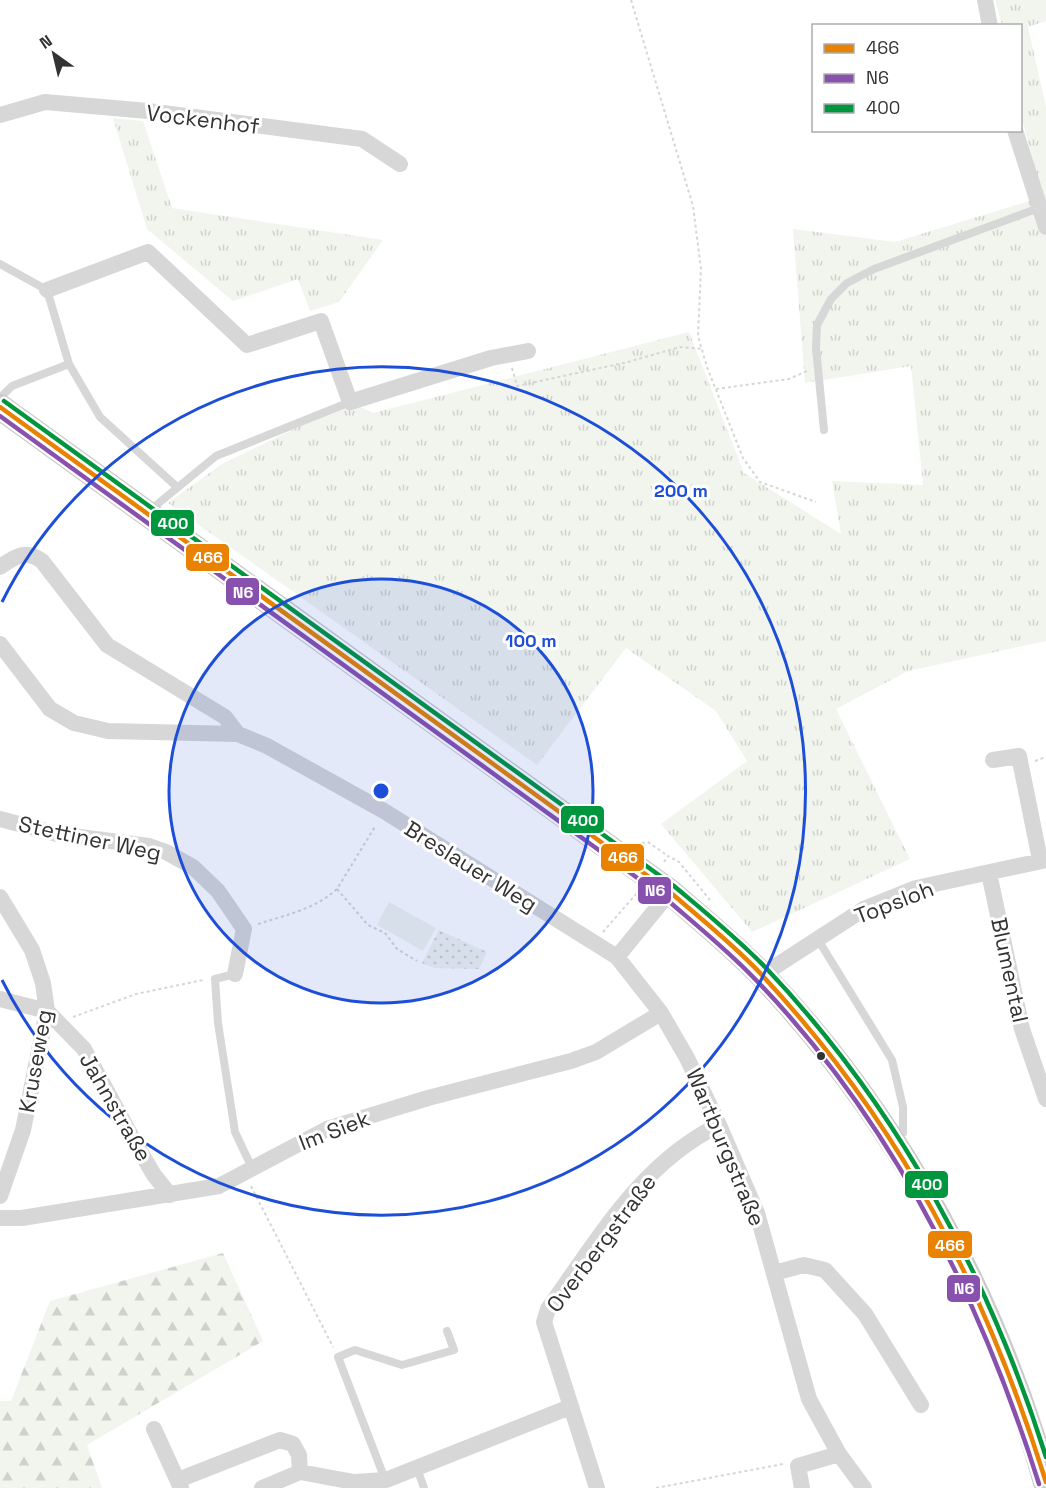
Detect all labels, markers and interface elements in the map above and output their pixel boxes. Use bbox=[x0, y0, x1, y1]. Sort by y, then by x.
north arrow bbox=[24, 24, 84, 84]
legend bbox=[812, 24, 1022, 132]
text: N bbox=[36, 30, 56, 54]
text: 466 bbox=[866, 36, 899, 59]
text: N6 bbox=[866, 66, 889, 89]
text: 400 bbox=[866, 96, 900, 119]
street label: Vockenhof bbox=[145, 98, 261, 140]
text: 200 m bbox=[654, 479, 708, 502]
line badge: 400 bbox=[150, 509, 195, 537]
text: 400 bbox=[158, 513, 188, 534]
line badge: 466 bbox=[185, 543, 230, 572]
text: 466 bbox=[193, 547, 223, 568]
line badge: N6 bbox=[225, 577, 260, 606]
text: N6 bbox=[233, 582, 253, 603]
text: 100 m bbox=[505, 629, 557, 652]
centre of rings bbox=[371, 781, 391, 801]
line badge: 400 bbox=[560, 805, 605, 834]
street label: Stettiner Weg bbox=[16, 809, 164, 867]
text: 400 bbox=[568, 810, 598, 831]
street label: Breslauer Weg bbox=[399, 814, 543, 918]
line badge: 466 bbox=[600, 843, 645, 872]
text: 466 bbox=[608, 847, 638, 868]
street label: Topsloh bbox=[850, 874, 938, 930]
line badge: N6 bbox=[637, 876, 672, 905]
text: N6 bbox=[645, 880, 665, 901]
street label: Blumental bbox=[985, 915, 1035, 1025]
street label: Kruseweg bbox=[12, 1007, 58, 1115]
street label: Jahnstraße bbox=[74, 1048, 158, 1166]
unlabelled marker bbox=[815, 1050, 827, 1062]
street label: Wartburgstraße bbox=[680, 1064, 772, 1230]
street label: Im Siek bbox=[295, 1104, 374, 1156]
street label: Overbergstraße bbox=[540, 1168, 662, 1318]
line badge: 400 bbox=[904, 1170, 949, 1199]
text: 400 bbox=[912, 1174, 942, 1195]
line badge: 466 bbox=[927, 1230, 973, 1259]
text: 466 bbox=[935, 1235, 965, 1256]
line badge: N6 bbox=[946, 1274, 981, 1303]
text: N6 bbox=[954, 1278, 974, 1299]

